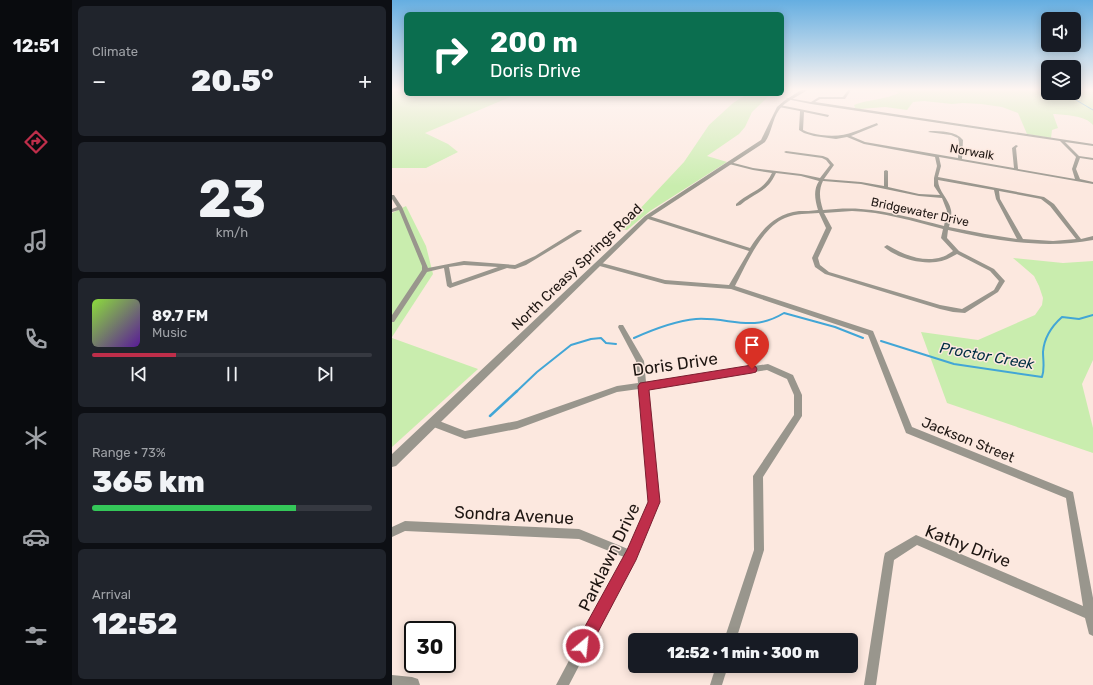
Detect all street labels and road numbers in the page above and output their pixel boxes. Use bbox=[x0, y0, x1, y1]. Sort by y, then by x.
street label: Norwalk bbox=[949, 141, 996, 163]
street label: Bridgewater Drive bbox=[870, 195, 971, 229]
street label: North Creasy Springs Road bbox=[508, 200, 646, 334]
street label: Doris Drive bbox=[631, 348, 719, 380]
street label: Jackson Street bbox=[919, 414, 1018, 467]
street label: Parklawn Drive bbox=[574, 500, 644, 614]
street label: Sondra Avenue bbox=[454, 502, 574, 528]
street label: Kathy Drive bbox=[922, 521, 1014, 571]

